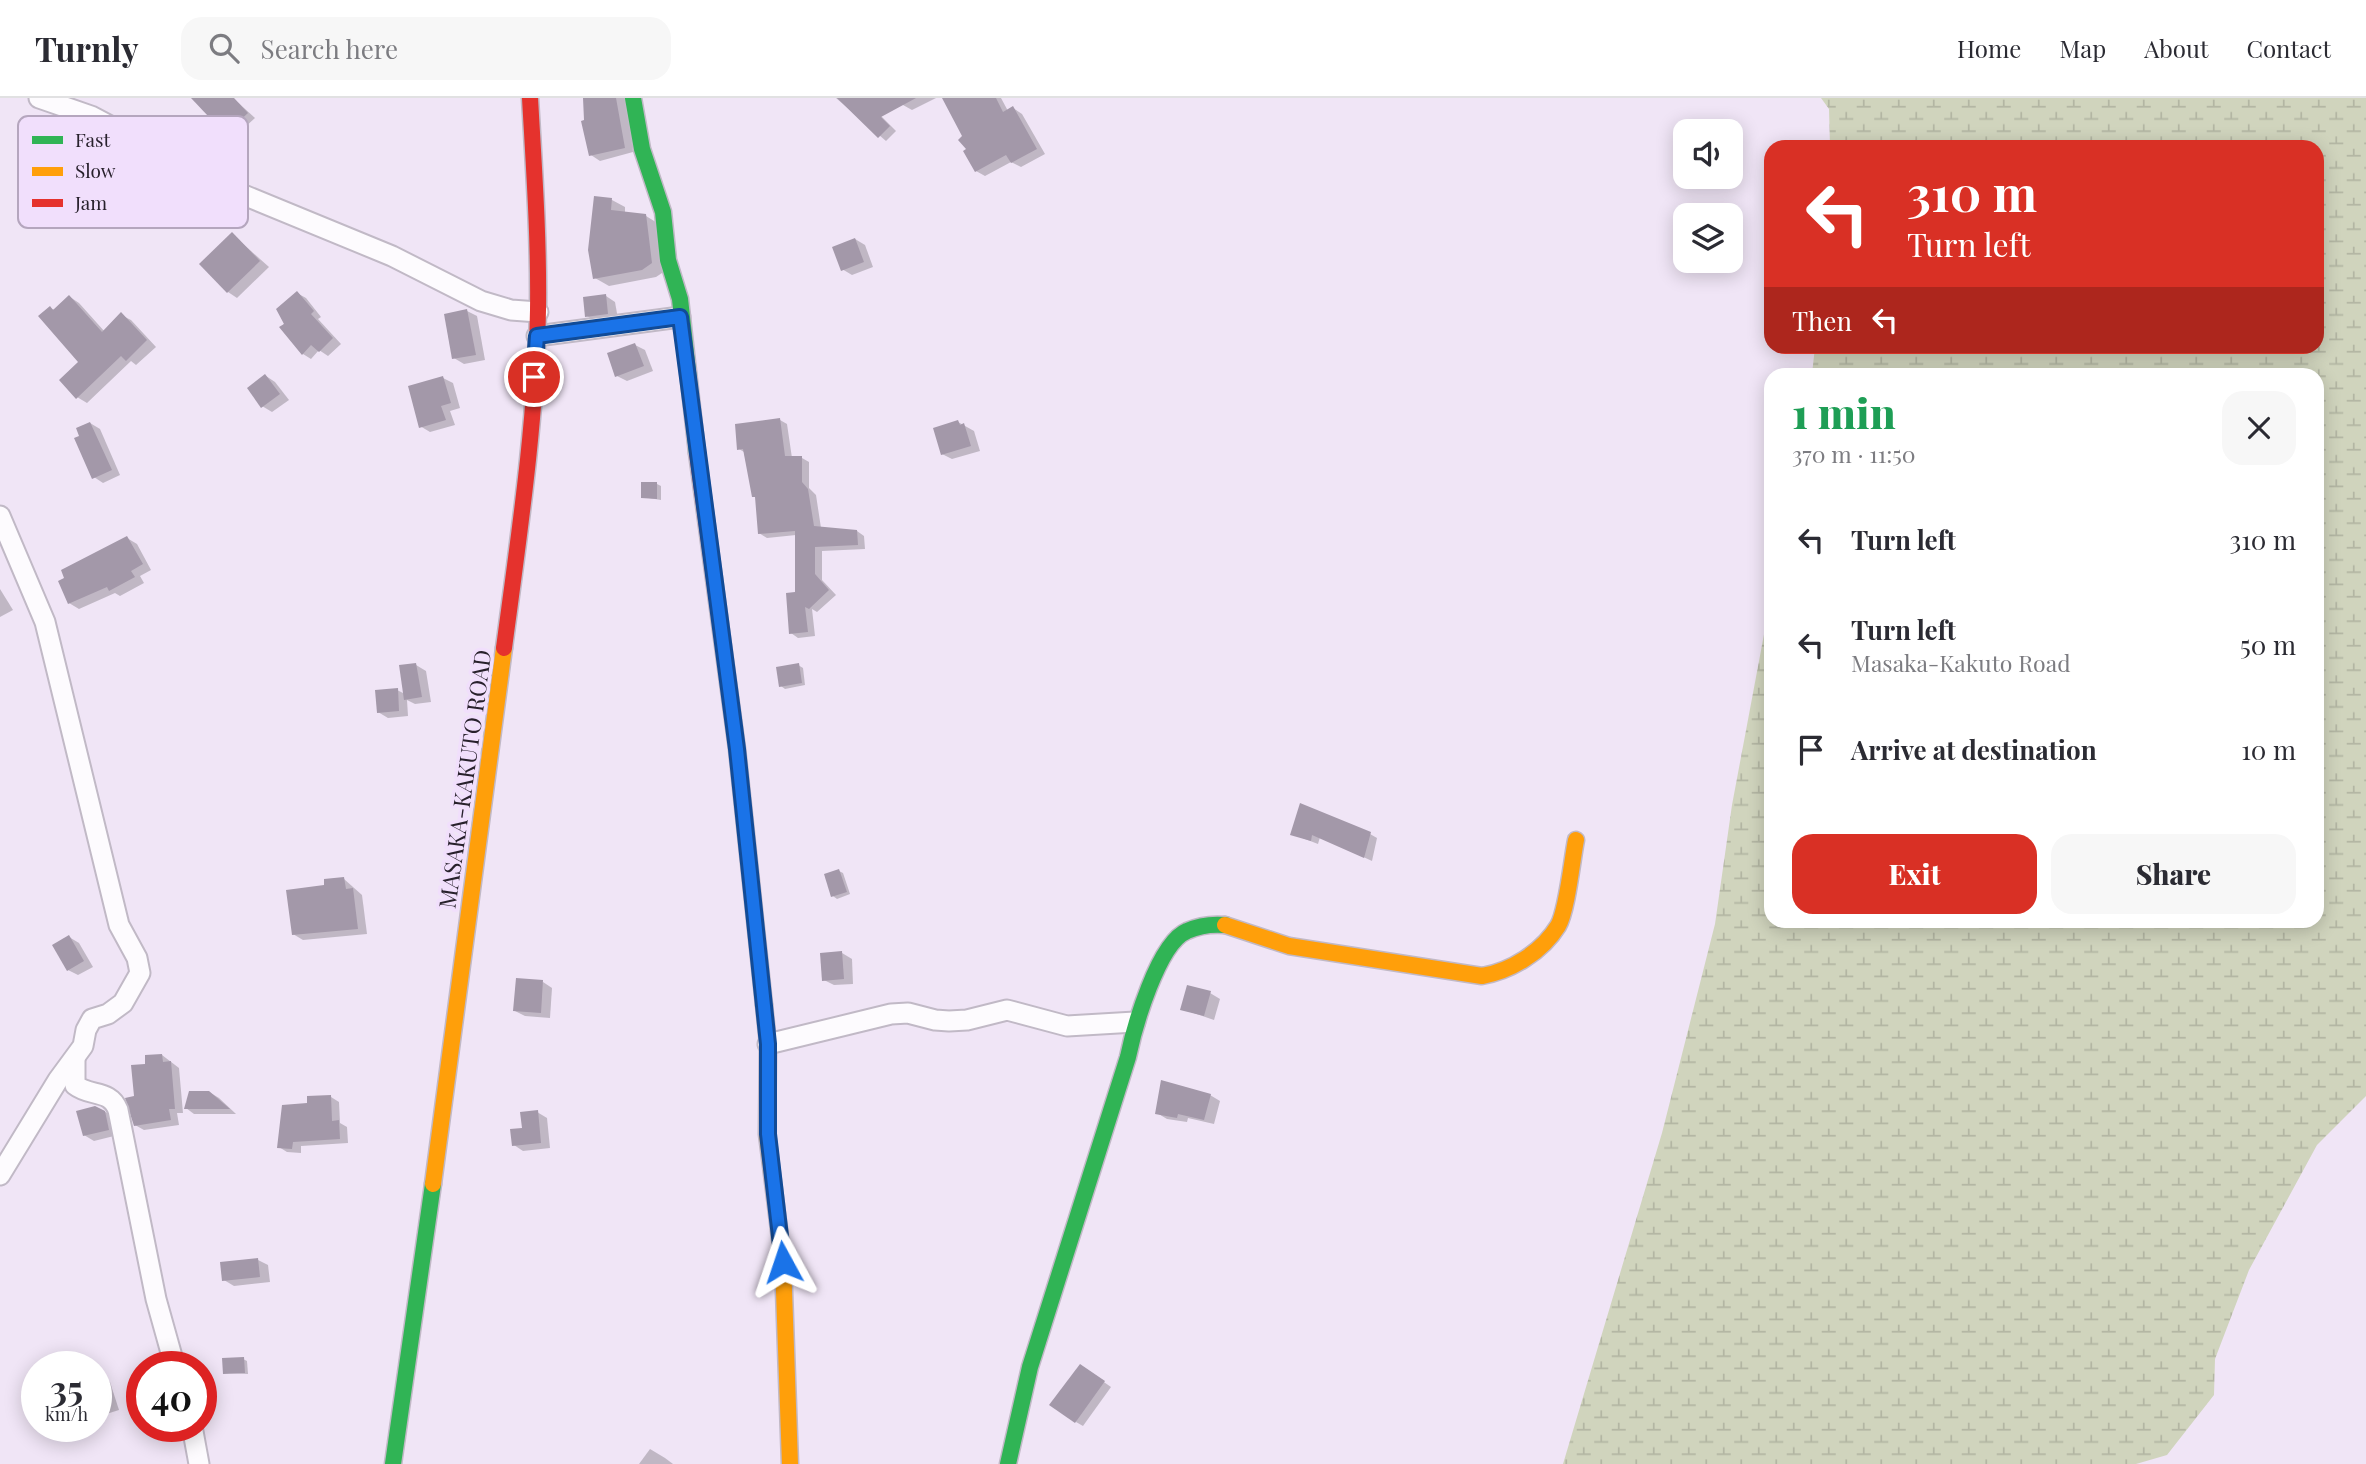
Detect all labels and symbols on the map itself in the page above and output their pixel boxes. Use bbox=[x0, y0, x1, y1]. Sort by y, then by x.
legend bbox=[18, 116, 248, 228]
text: Fast bbox=[75, 126, 111, 152]
text: Slow bbox=[75, 157, 116, 183]
text: Jam bbox=[74, 189, 107, 215]
pin bbox=[504, 347, 564, 407]
street label: MASAKA-KAKUTO ROAD bbox=[430, 648, 498, 910]
position arrow bbox=[746, 1225, 820, 1299]
speed limit sign: 40 bbox=[126, 1351, 217, 1442]

